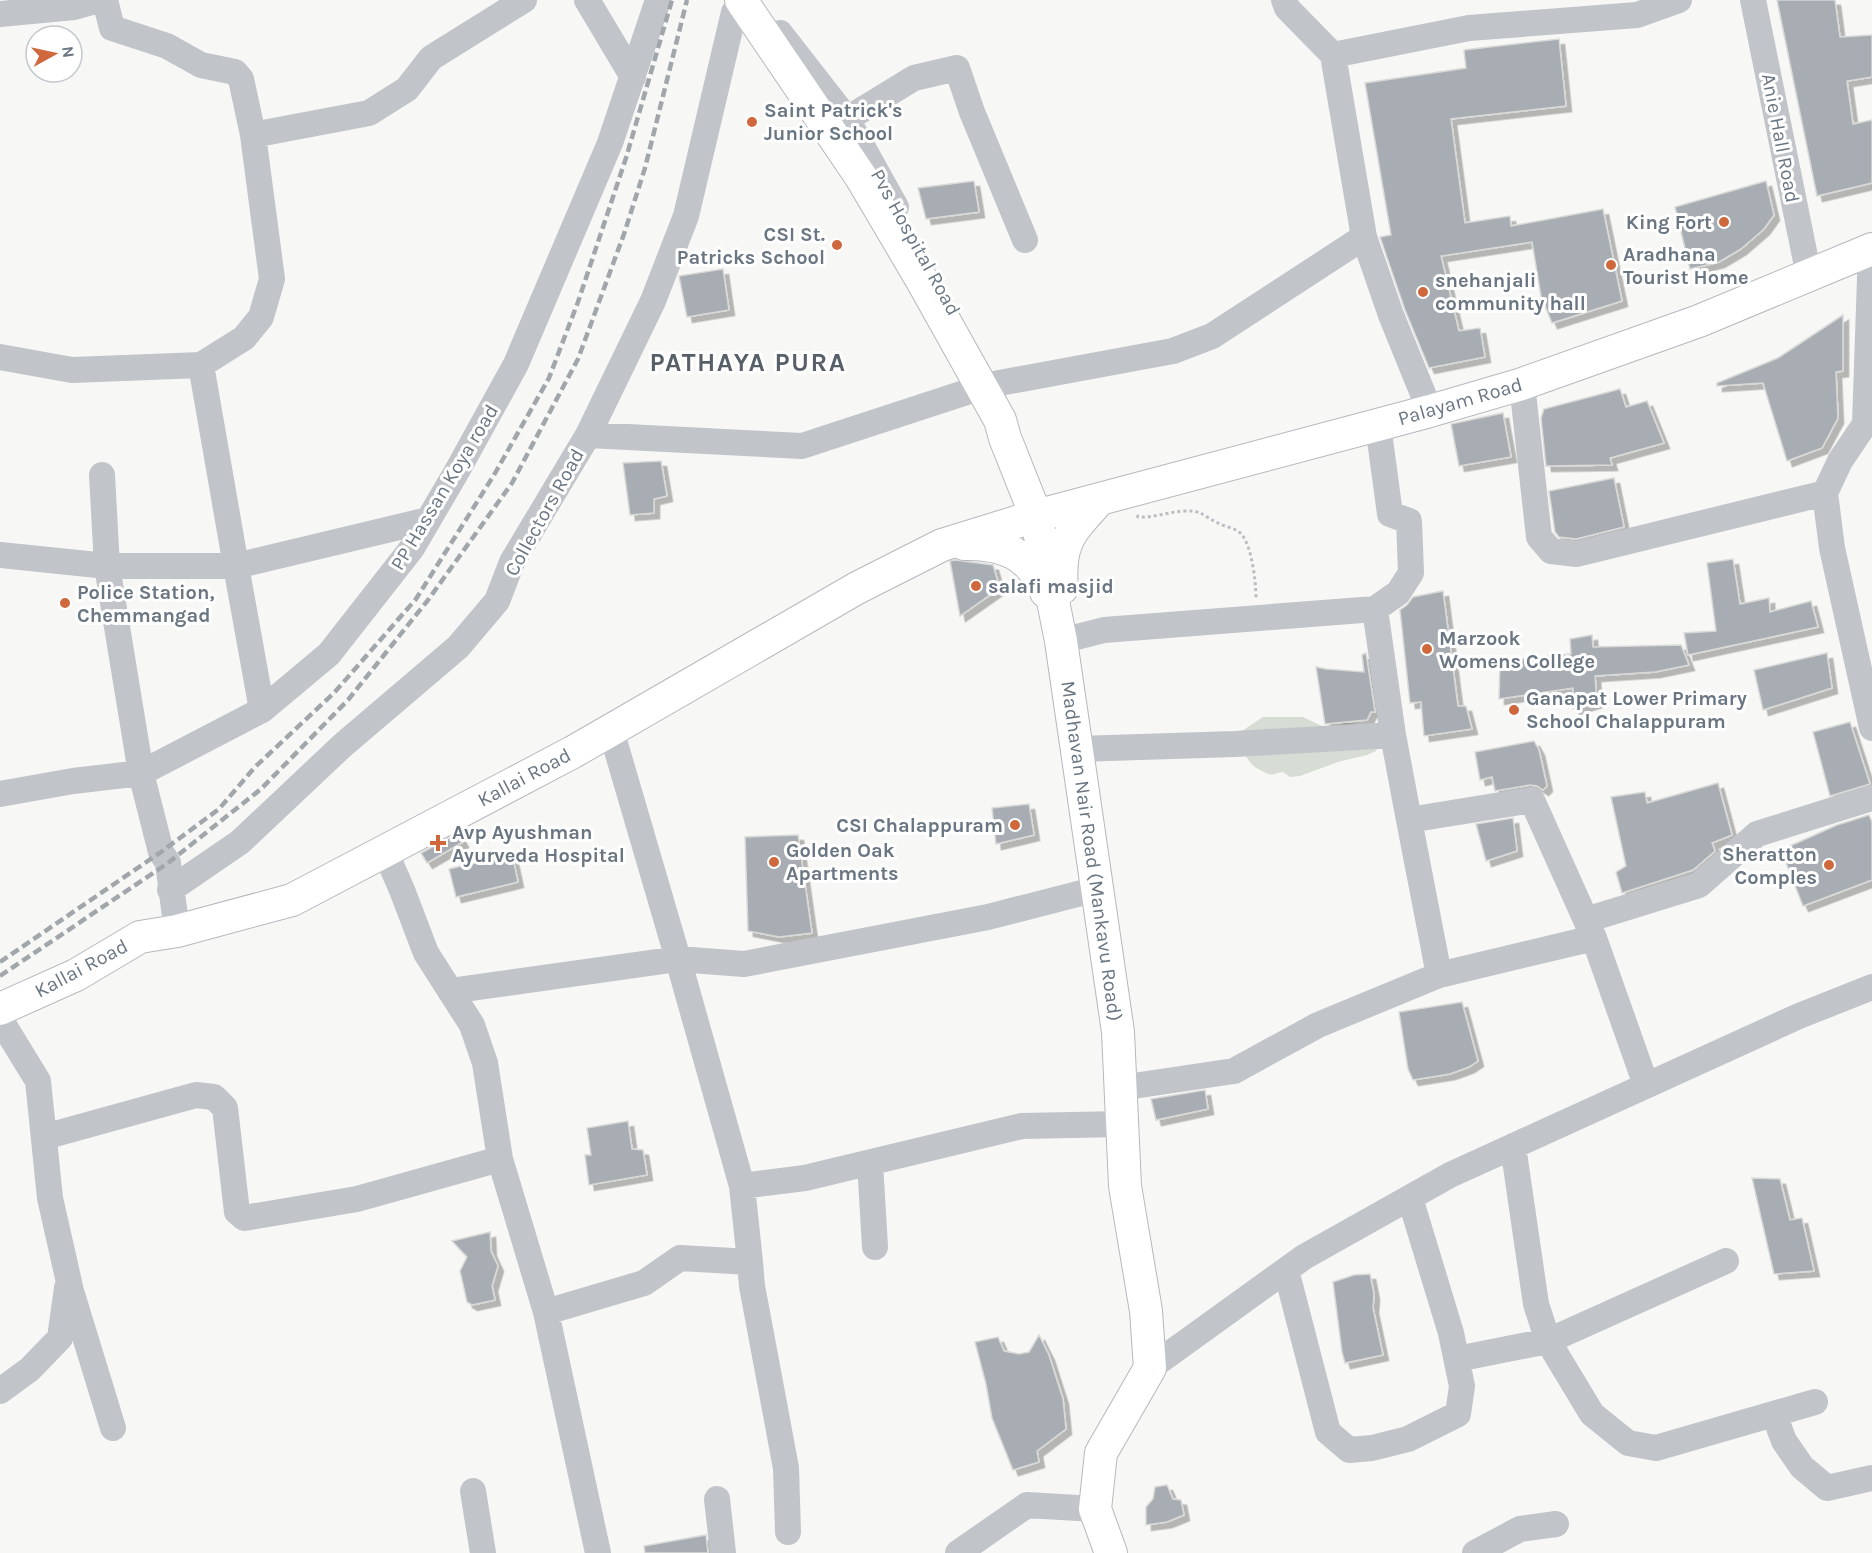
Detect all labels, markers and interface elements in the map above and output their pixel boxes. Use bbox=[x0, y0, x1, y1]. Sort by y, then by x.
north arrow bbox=[24, 24, 84, 84]
text: N bbox=[58, 45, 79, 59]
street label: Anie Hall Road bbox=[1757, 72, 1804, 205]
place label: Saint Patrick's Junior School bbox=[764, 99, 903, 145]
marker: Saint Patrick's Junior School bbox=[745, 115, 759, 129]
street label: Pvs Hospital Road bbox=[866, 165, 965, 319]
place label: King Fort bbox=[1626, 211, 1712, 234]
marker: King Fort bbox=[1717, 215, 1731, 229]
place label: CSI St. Patricks School bbox=[677, 223, 825, 269]
marker: CSI St. Patricks School bbox=[830, 238, 844, 252]
place label: Aradhana Tourist Home bbox=[1623, 243, 1749, 289]
marker: Aradhana Tourist Home bbox=[1604, 258, 1618, 272]
place label: snehanjali community hall bbox=[1435, 269, 1586, 315]
marker: snehanjali community hall bbox=[1416, 285, 1430, 299]
district label: PATHAYA PURA bbox=[650, 347, 846, 378]
street label: Palayam Road bbox=[1395, 373, 1525, 430]
street label: PP Hassan Koya road bbox=[386, 400, 503, 574]
street label: Collectors Road bbox=[500, 445, 589, 580]
place label: salafi masjid bbox=[988, 575, 1114, 598]
marker: salafi masjid bbox=[969, 579, 983, 593]
place label: Police Station, Chemmangad bbox=[77, 581, 214, 627]
marker: Police Station, Chemmangad bbox=[58, 596, 72, 610]
place label: Marzook Womens College bbox=[1439, 627, 1595, 673]
marker: Marzook Womens College bbox=[1420, 642, 1434, 656]
street label: Madhavan Nair Road (Mankavu Road) bbox=[1056, 679, 1127, 1023]
place label: Ganapat Lower Primary School Chalappuram bbox=[1526, 687, 1747, 733]
marker: Ganapat Lower Primary School Chalappuram bbox=[1507, 703, 1521, 717]
street label: Kallai Road bbox=[474, 743, 575, 812]
place label: CSI Chalappuram bbox=[836, 814, 1003, 837]
marker: CSI Chalappuram bbox=[1008, 818, 1022, 832]
place label: Avp Ayushman Ayurveda Hospital bbox=[452, 821, 625, 867]
marker: Avp Ayushman Ayurveda Hospital bbox=[429, 834, 447, 852]
place label: Golden Oak Apartments bbox=[786, 839, 899, 885]
place label: Sheratton Comples bbox=[1722, 843, 1817, 889]
marker: Golden Oak Apartments bbox=[767, 855, 781, 869]
marker: Sheratton Comples bbox=[1822, 858, 1836, 872]
street label: Kallai Road bbox=[31, 934, 132, 1003]

